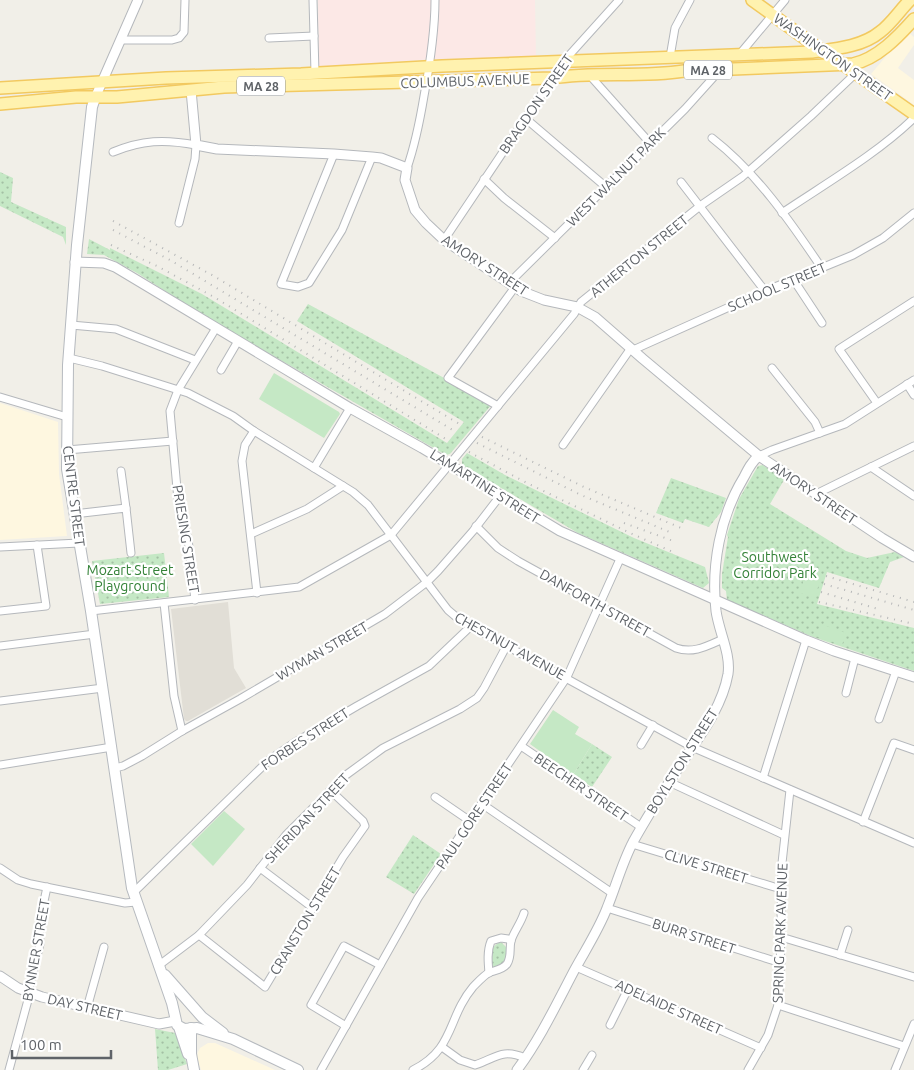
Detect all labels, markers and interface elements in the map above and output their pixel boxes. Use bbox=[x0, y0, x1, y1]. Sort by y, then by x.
street label: WASHINGTON STREET bbox=[771, 10, 896, 104]
street label: BRAGDON STREET bbox=[496, 51, 576, 157]
road number: MA 28 bbox=[684, 60, 732, 80]
street label: COLUMBUS AVENUE bbox=[400, 71, 530, 91]
road number: MA 28 bbox=[237, 76, 285, 95]
street label: WEST WALNUT PARK bbox=[563, 124, 669, 230]
street label: ATHERTON STREET bbox=[587, 211, 691, 300]
street label: AMORY STREET bbox=[439, 231, 531, 299]
street label: SCHOOL STREET bbox=[726, 259, 829, 315]
street label: CENTRE STREET bbox=[60, 445, 88, 547]
street label: LAMARTINE STREET bbox=[427, 446, 543, 526]
street label: AMORY STREET bbox=[768, 459, 860, 528]
street label: PRIESING STREET bbox=[170, 484, 202, 594]
park label: Southwest Corridor Park bbox=[733, 549, 817, 581]
park label: Mozart Street Playground bbox=[87, 562, 174, 594]
street label: DANFORTH STREET bbox=[537, 566, 653, 640]
street label: CHESTNUT AVENUE bbox=[452, 609, 568, 683]
street label: WYMAN STREET bbox=[273, 618, 371, 684]
street label: FORBES STREET bbox=[258, 705, 352, 773]
street label: BOYLSTON STREET bbox=[643, 705, 721, 817]
street label: BEECHER STREET bbox=[531, 750, 631, 824]
street label: PAUL GORE STREET bbox=[433, 760, 515, 872]
street label: SHERIDAN STREET bbox=[261, 770, 353, 866]
street label: CLIVE STREET bbox=[662, 846, 750, 886]
street label: SPRING PARK AVENUE bbox=[770, 862, 790, 1003]
street label: CRANSTON STREET bbox=[266, 864, 344, 978]
street label: BYNNER STREET bbox=[19, 897, 53, 1003]
street label: BURR STREET bbox=[650, 915, 738, 957]
street label: ADELAIDE STREET bbox=[613, 976, 725, 1038]
street label: DAY STREET bbox=[46, 991, 124, 1023]
scale bar bbox=[12, 1028, 111, 1060]
text: 100 m bbox=[20, 1036, 62, 1053]

